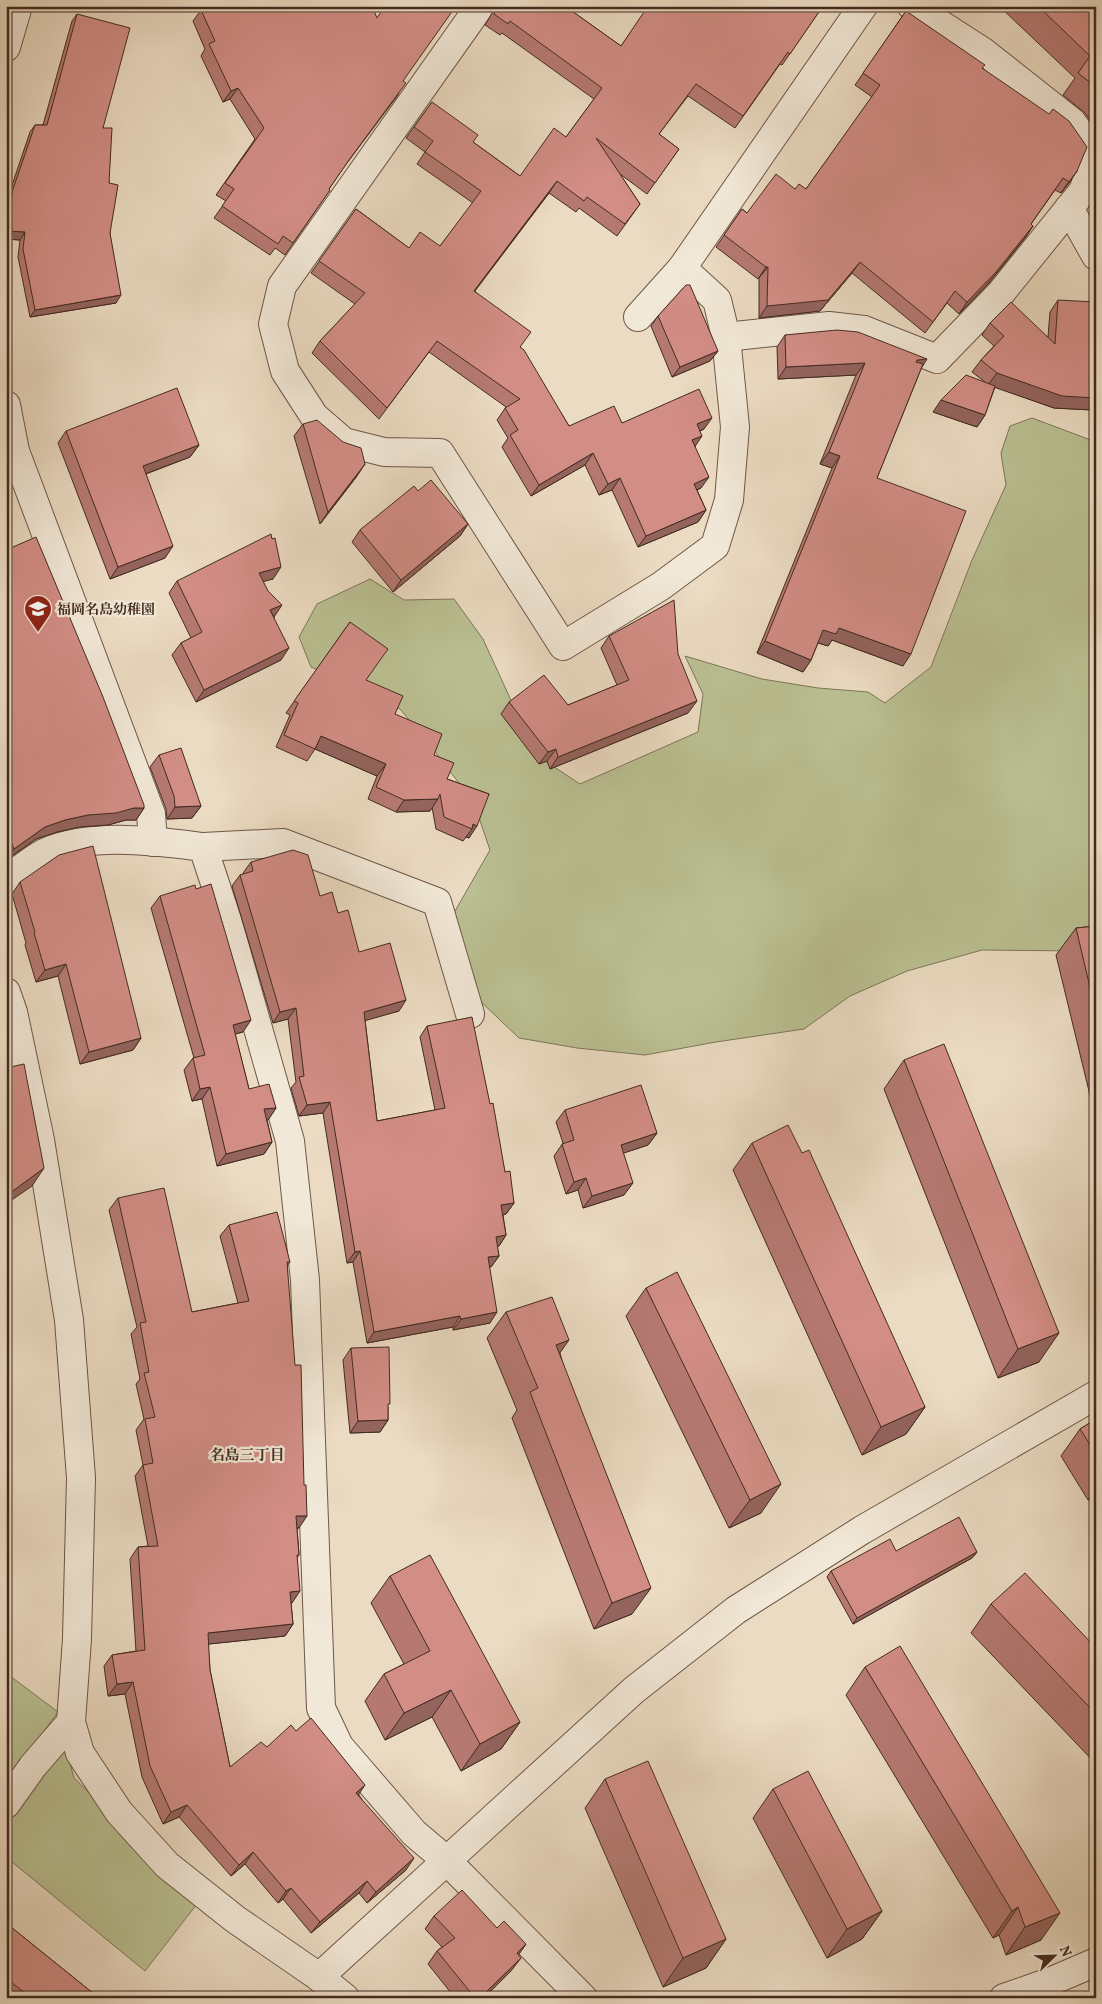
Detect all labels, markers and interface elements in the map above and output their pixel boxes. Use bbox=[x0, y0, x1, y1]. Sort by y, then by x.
school or university icon: 福岡名島幼稚園 bbox=[23, 594, 53, 633]
place label: 福岡名島幼稚園 bbox=[57, 601, 155, 620]
district label: 名島三丁目 bbox=[209, 1446, 285, 1467]
north arrow bbox=[1030, 1932, 1080, 1982]
text: N bbox=[1054, 1943, 1075, 1960]

